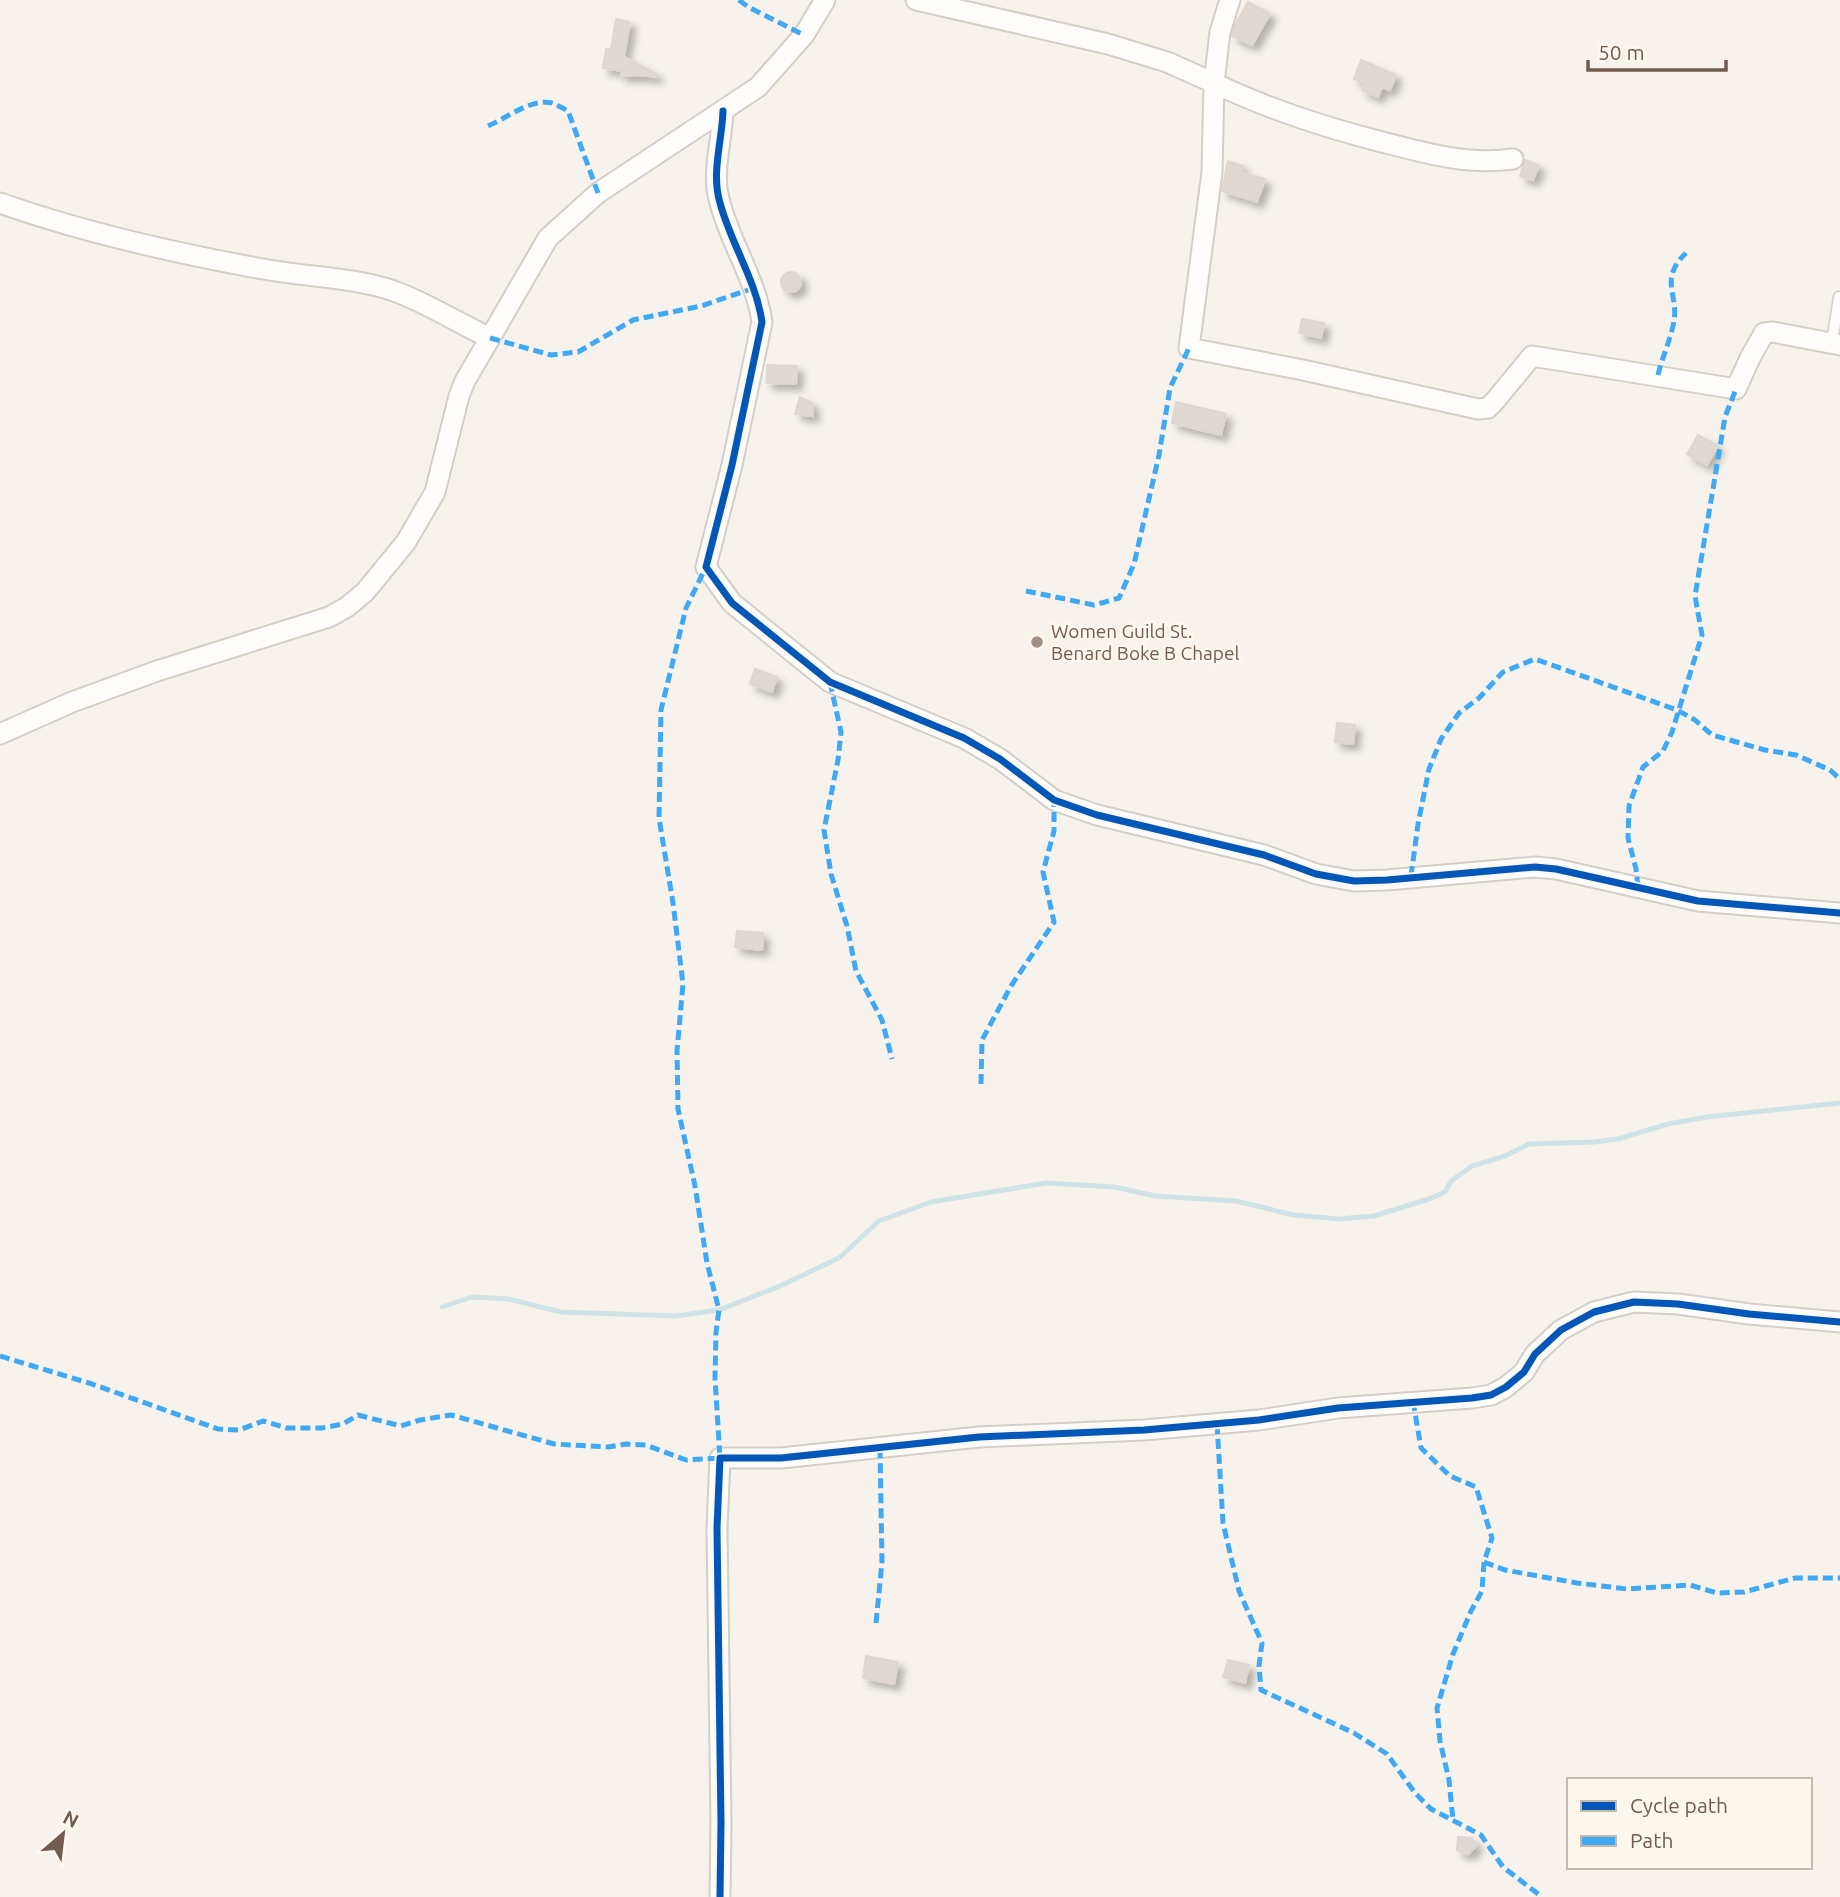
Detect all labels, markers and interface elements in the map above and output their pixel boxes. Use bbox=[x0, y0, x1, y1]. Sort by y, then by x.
scale bar bbox=[1588, 28, 1726, 72]
text: 50 m bbox=[1598, 40, 1645, 64]
place label: Women Guild St. Benard Boke B Chapel bbox=[1051, 620, 1239, 664]
marker: Women Guild St. Benard Boke B Chapel bbox=[1029, 634, 1045, 650]
legend bbox=[1567, 1778, 1812, 1869]
text: Cycle path bbox=[1630, 1793, 1728, 1817]
north arrow bbox=[28, 1799, 98, 1869]
text: N bbox=[60, 1806, 82, 1832]
text: Path bbox=[1630, 1828, 1673, 1852]

